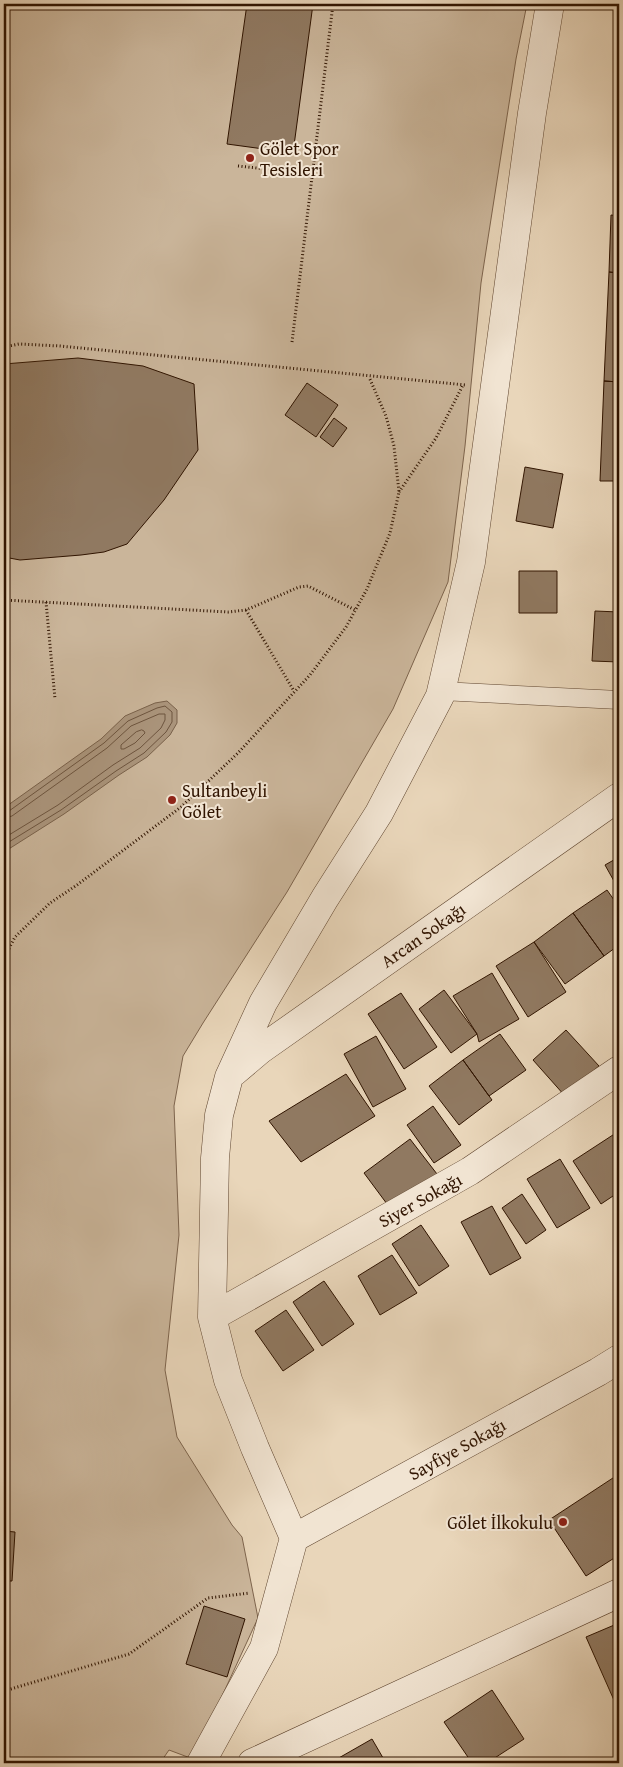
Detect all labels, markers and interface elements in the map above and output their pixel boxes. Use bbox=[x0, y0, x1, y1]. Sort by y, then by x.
place label: Gölet Spor Tesisleri bbox=[260, 135, 339, 183]
marker: Gölet Spor Tesisleri bbox=[244, 152, 256, 164]
place label: Sultanbeyli Gölet bbox=[182, 777, 267, 825]
marker: Sultanbeyli Gölet bbox=[166, 794, 178, 806]
street label: Arcan Sokağı bbox=[375, 896, 471, 974]
street label: Siyer Sokağı bbox=[373, 1166, 467, 1234]
street label: Sayfiye Sokağı bbox=[403, 1411, 511, 1487]
place label: Gölet İlkokulu bbox=[447, 1509, 553, 1536]
marker: Gölet İlkokulu bbox=[557, 1516, 569, 1528]

